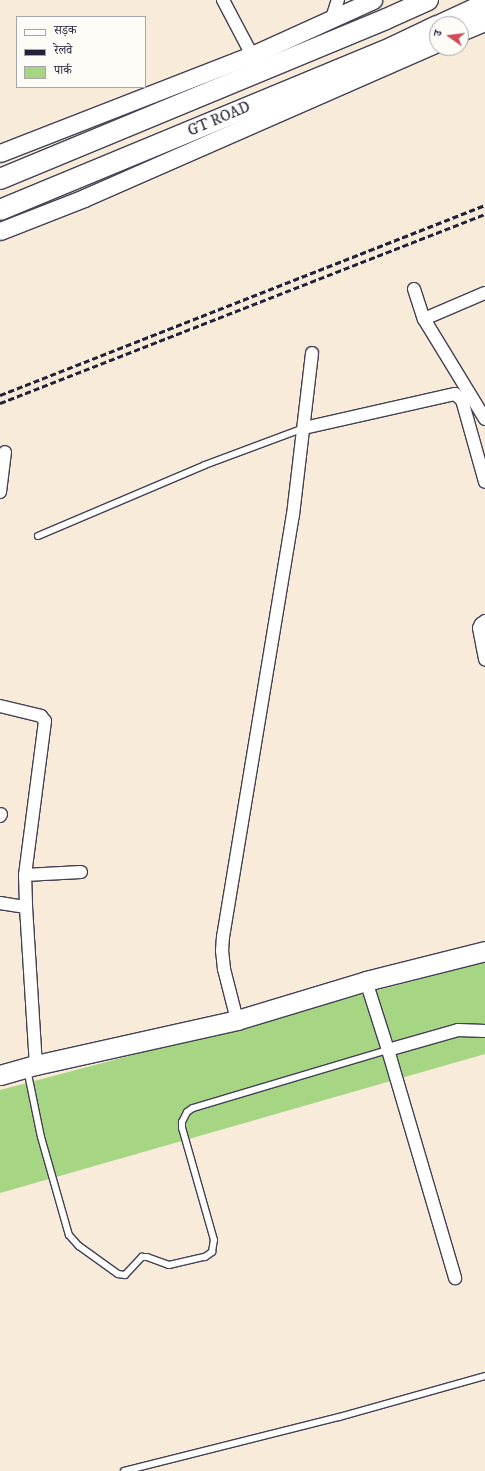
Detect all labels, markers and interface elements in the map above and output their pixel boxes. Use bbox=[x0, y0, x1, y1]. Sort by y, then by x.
legend bbox=[16, 16, 146, 88]
north arrow bbox=[429, 16, 469, 56]
text: सड़क bbox=[54, 23, 77, 38]
text: उ bbox=[431, 29, 446, 38]
text: रेलवे bbox=[54, 43, 72, 58]
text: पार्क bbox=[54, 63, 72, 78]
street label: GT ROAD bbox=[185, 98, 253, 140]

